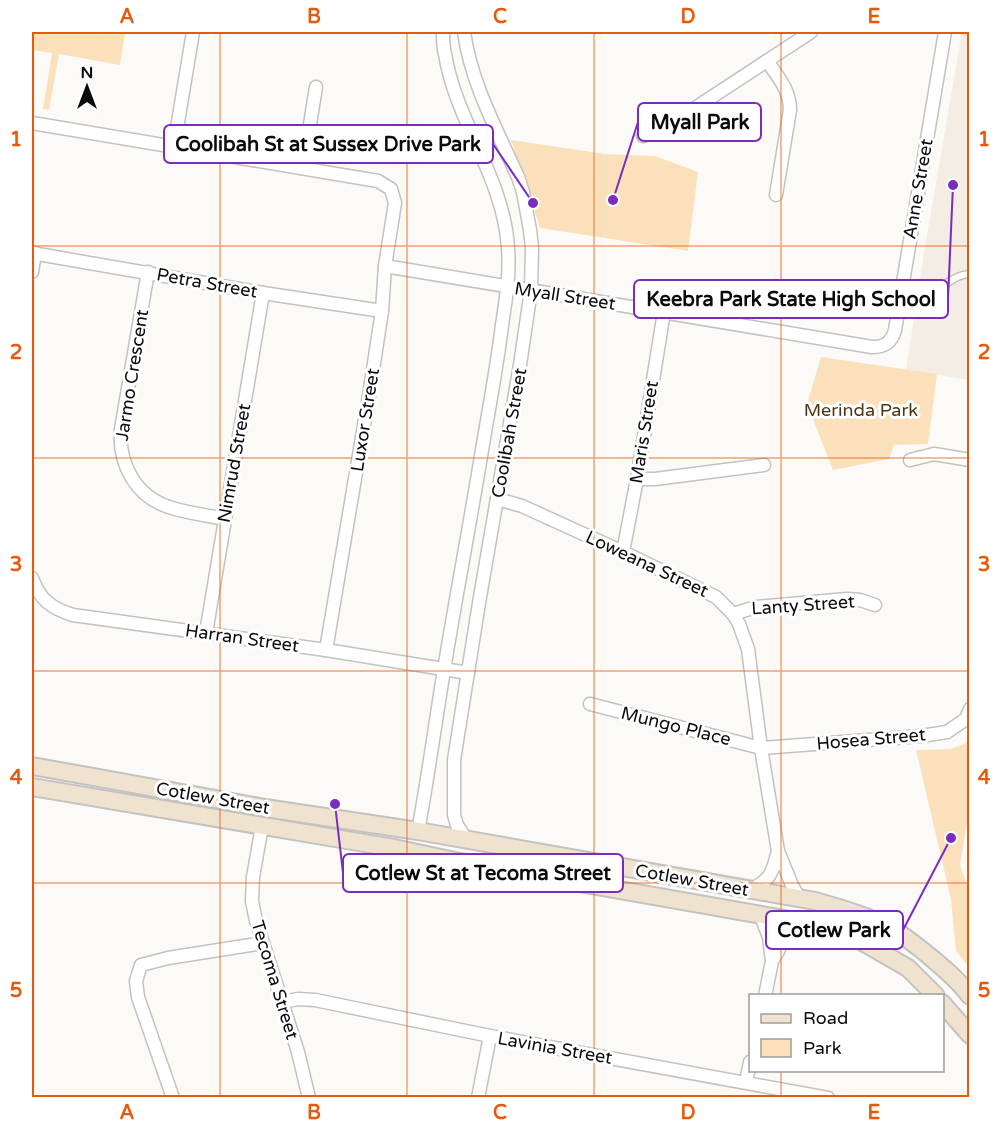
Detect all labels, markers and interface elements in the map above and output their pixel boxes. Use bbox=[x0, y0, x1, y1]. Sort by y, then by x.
text: A bbox=[120, 5, 135, 29]
text: B bbox=[307, 5, 321, 29]
text: C bbox=[493, 5, 507, 29]
text: D bbox=[680, 5, 696, 29]
text: E bbox=[868, 5, 881, 29]
north arrow bbox=[57, 57, 117, 117]
text: N bbox=[81, 63, 93, 83]
callout: Myall Park bbox=[638, 103, 761, 141]
text: Myall Park bbox=[651, 111, 750, 135]
callout: Coolibah St at Sussex Drive Park bbox=[164, 125, 493, 163]
text: 1 bbox=[10, 128, 22, 152]
text: 1 bbox=[978, 128, 990, 152]
text: Coolibah St at Sussex Drive Park bbox=[175, 133, 481, 157]
street label: Anne Street bbox=[898, 137, 938, 241]
street label: Petra Street bbox=[155, 263, 259, 303]
street label: Myall Street bbox=[513, 277, 617, 315]
callout: Keebra Park State High School bbox=[634, 280, 948, 318]
text: Keebra Park State High School bbox=[646, 288, 936, 312]
street label: Jarmo Crescent bbox=[111, 308, 153, 442]
text: 2 bbox=[10, 341, 22, 365]
text: 2 bbox=[978, 341, 990, 365]
street label: Coolibah Street bbox=[487, 366, 531, 500]
street label: Luxor Street bbox=[346, 367, 384, 473]
street label: Maris Street bbox=[625, 379, 663, 485]
park label: Merinda Park bbox=[804, 399, 918, 421]
street label: Nimrud Street bbox=[213, 402, 255, 524]
street label: Loweana Street bbox=[582, 526, 712, 602]
text: 3 bbox=[10, 553, 22, 577]
text: 3 bbox=[978, 553, 990, 577]
street label: Lanty Street bbox=[750, 590, 856, 620]
street label: Harran Street bbox=[184, 619, 300, 657]
street label: Mungo Place bbox=[619, 702, 733, 750]
street label: Hosea Street bbox=[816, 723, 927, 755]
text: 4 bbox=[10, 766, 23, 790]
text: 4 bbox=[978, 766, 991, 790]
street label: Cotlew Street bbox=[154, 777, 272, 819]
callout: Cotlew St at Tecoma Street bbox=[343, 854, 623, 892]
street label: Cotlew Street bbox=[633, 859, 751, 901]
text: Cotlew St at Tecoma Street bbox=[355, 862, 611, 886]
callout: Cotlew Park bbox=[766, 911, 903, 949]
street label: Tecoma Street bbox=[246, 918, 304, 1042]
text: Cotlew Park bbox=[777, 919, 891, 943]
text: 5 bbox=[10, 979, 22, 1003]
text: 5 bbox=[978, 979, 990, 1003]
legend bbox=[749, 994, 944, 1072]
text: Road bbox=[803, 1007, 848, 1029]
street label: Lavinia Street bbox=[496, 1027, 614, 1069]
text: Park bbox=[803, 1037, 842, 1059]
text: A bbox=[120, 1101, 135, 1125]
text: B bbox=[307, 1101, 321, 1125]
text: C bbox=[493, 1101, 507, 1125]
text: D bbox=[680, 1101, 696, 1125]
text: E bbox=[868, 1101, 881, 1125]

